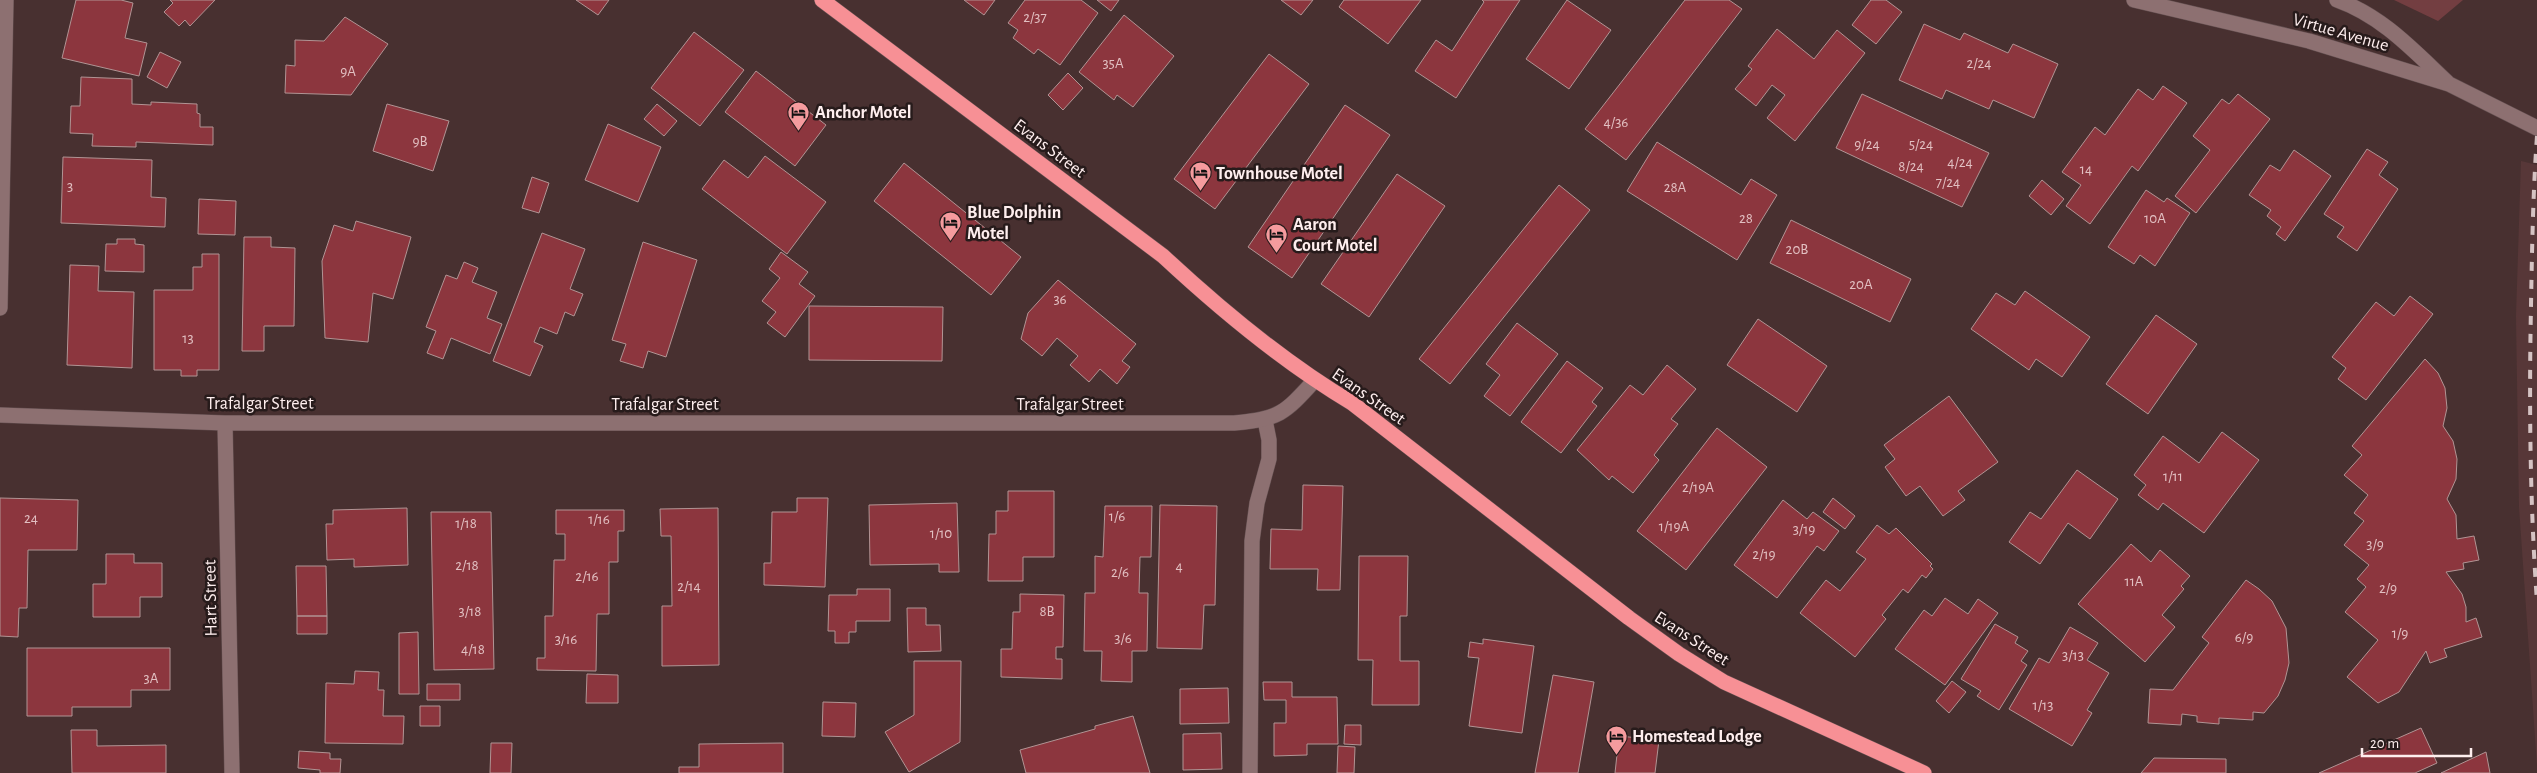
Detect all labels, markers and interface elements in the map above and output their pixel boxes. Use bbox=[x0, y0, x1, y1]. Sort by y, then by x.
house number: 2/37 bbox=[1023, 10, 1047, 25]
street label: Virtue Avenue bbox=[2291, 11, 2391, 55]
house number: 35A bbox=[1102, 56, 1124, 71]
house number: 2/24 bbox=[1966, 56, 1992, 71]
house number: 9A bbox=[340, 64, 356, 79]
hotel icon: Anchor Motel bbox=[787, 100, 811, 131]
place label: Anchor Motel bbox=[815, 104, 912, 122]
house number: 4/36 bbox=[1604, 115, 1628, 130]
street label: Evans Street bbox=[1010, 116, 1089, 182]
house number: 9B bbox=[412, 134, 428, 149]
house number: 9/24 bbox=[1854, 137, 1880, 152]
house number: 5/24 bbox=[1909, 137, 1933, 152]
house number: 4/24 bbox=[1947, 155, 1973, 170]
house number: 8/24 bbox=[1898, 159, 1924, 174]
hotel icon: Townhouse Motel bbox=[1188, 161, 1212, 192]
house number: 14 bbox=[2080, 162, 2092, 177]
place label: Townhouse Motel bbox=[1216, 165, 1343, 183]
house number: 7/24 bbox=[1936, 175, 1960, 190]
house number: 3 bbox=[67, 179, 73, 194]
house number: 28A bbox=[1664, 180, 1687, 195]
place label: Blue Dolphin Motel bbox=[967, 204, 1061, 243]
hotel icon: Blue Dolphin Motel bbox=[939, 210, 963, 241]
house number: 28 bbox=[1739, 211, 1753, 226]
house number: 10A bbox=[2144, 211, 2166, 226]
place label: Aaron Court Motel bbox=[1293, 216, 1377, 255]
hotel icon: Aaron Court Motel bbox=[1265, 222, 1289, 253]
house number: 20B bbox=[1786, 242, 1808, 257]
house number: 20A bbox=[1849, 277, 1873, 292]
house number: 36 bbox=[1053, 292, 1067, 307]
house number: 13 bbox=[182, 331, 194, 346]
street label: Evans Street bbox=[1329, 365, 1409, 429]
street label: Trafalgar Street bbox=[206, 395, 314, 413]
street label: Trafalgar Street bbox=[611, 396, 719, 414]
street label: Trafalgar Street bbox=[1016, 396, 1124, 414]
house number: 1/11 bbox=[2163, 469, 2183, 484]
house number: 2/19A bbox=[1682, 480, 1714, 495]
house number: 1/6 bbox=[1109, 509, 1125, 524]
house number: 24 bbox=[24, 511, 38, 526]
house number: 1/16 bbox=[588, 512, 610, 527]
house number: 1/18 bbox=[455, 516, 477, 531]
house number: 1/19A bbox=[1659, 519, 1689, 534]
house number: 3/19 bbox=[1793, 522, 1815, 537]
house number: 1/10 bbox=[930, 526, 952, 541]
house number: 3/9 bbox=[2366, 537, 2384, 552]
house number: 2/19 bbox=[1752, 547, 1776, 562]
house number: 2/18 bbox=[455, 558, 479, 573]
street label: Hart Street bbox=[201, 559, 221, 637]
house number: 4 bbox=[1175, 559, 1183, 574]
house number: 2/6 bbox=[1111, 565, 1129, 580]
house number: 2/16 bbox=[575, 569, 599, 584]
house number: 11A bbox=[2125, 574, 2144, 589]
house number: 2/14 bbox=[677, 579, 701, 594]
house number: 2/9 bbox=[2379, 581, 2397, 596]
house number: 3/18 bbox=[459, 604, 481, 619]
house number: 8B bbox=[1039, 604, 1055, 619]
street label: Evans Street bbox=[1651, 608, 1732, 670]
house number: 1/9 bbox=[2392, 626, 2408, 641]
house number: 6/9 bbox=[2235, 630, 2253, 645]
house number: 3/6 bbox=[1114, 631, 1132, 646]
house number: 3/16 bbox=[555, 632, 577, 647]
house number: 4/18 bbox=[461, 642, 485, 657]
house number: 3/13 bbox=[2062, 648, 2084, 663]
house number: 3A bbox=[144, 671, 159, 686]
house number: 1/13 bbox=[2033, 698, 2053, 713]
hotel icon: Homestead Lodge bbox=[1604, 724, 1628, 755]
scale bar bbox=[2362, 726, 2471, 758]
place label: Homestead Lodge bbox=[1632, 728, 1762, 746]
text: 20 m bbox=[2370, 736, 2399, 751]

